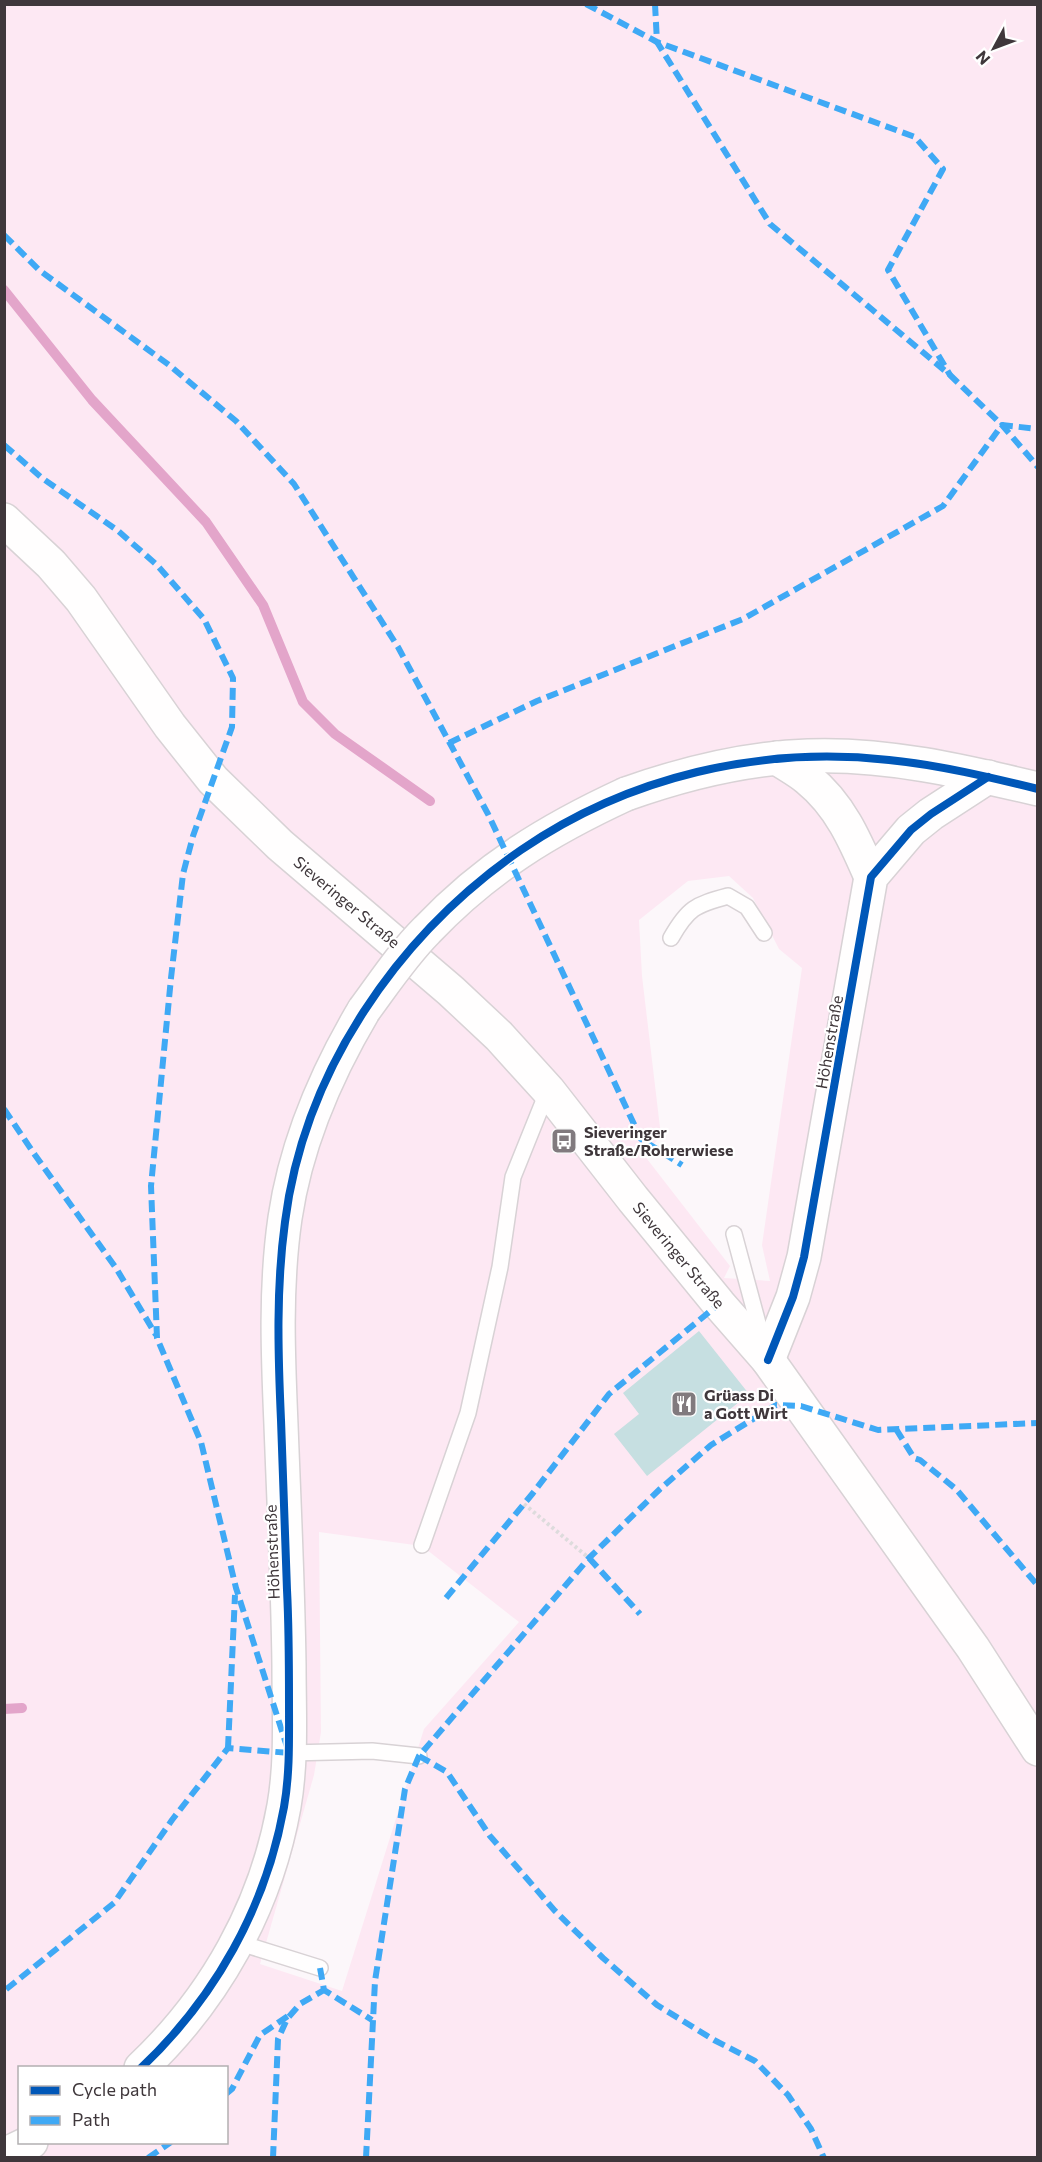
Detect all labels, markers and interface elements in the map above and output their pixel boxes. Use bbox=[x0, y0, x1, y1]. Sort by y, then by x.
north arrow bbox=[964, 18, 1024, 78]
text: N bbox=[971, 47, 993, 69]
street label: Sieveringer Straße bbox=[290, 852, 404, 952]
street label: Höhenstraße bbox=[811, 994, 846, 1090]
place label: Sieveringer Straße/Rohrerwiese bbox=[584, 1122, 733, 1159]
bus stop icon: Sieveringer Straße/Rohrerwiese bbox=[549, 1126, 579, 1156]
street label: Sieveringer Straße bbox=[629, 1198, 729, 1312]
place label: Grüass Di a Gott Wirt bbox=[704, 1385, 788, 1422]
restaurant icon: Grüass Di a Gott Wirt bbox=[669, 1389, 699, 1419]
street label: Höhenstraße bbox=[260, 1504, 283, 1600]
legend bbox=[18, 2066, 228, 2144]
text: Cycle path bbox=[72, 2078, 157, 2100]
text: Path bbox=[72, 2108, 110, 2130]

